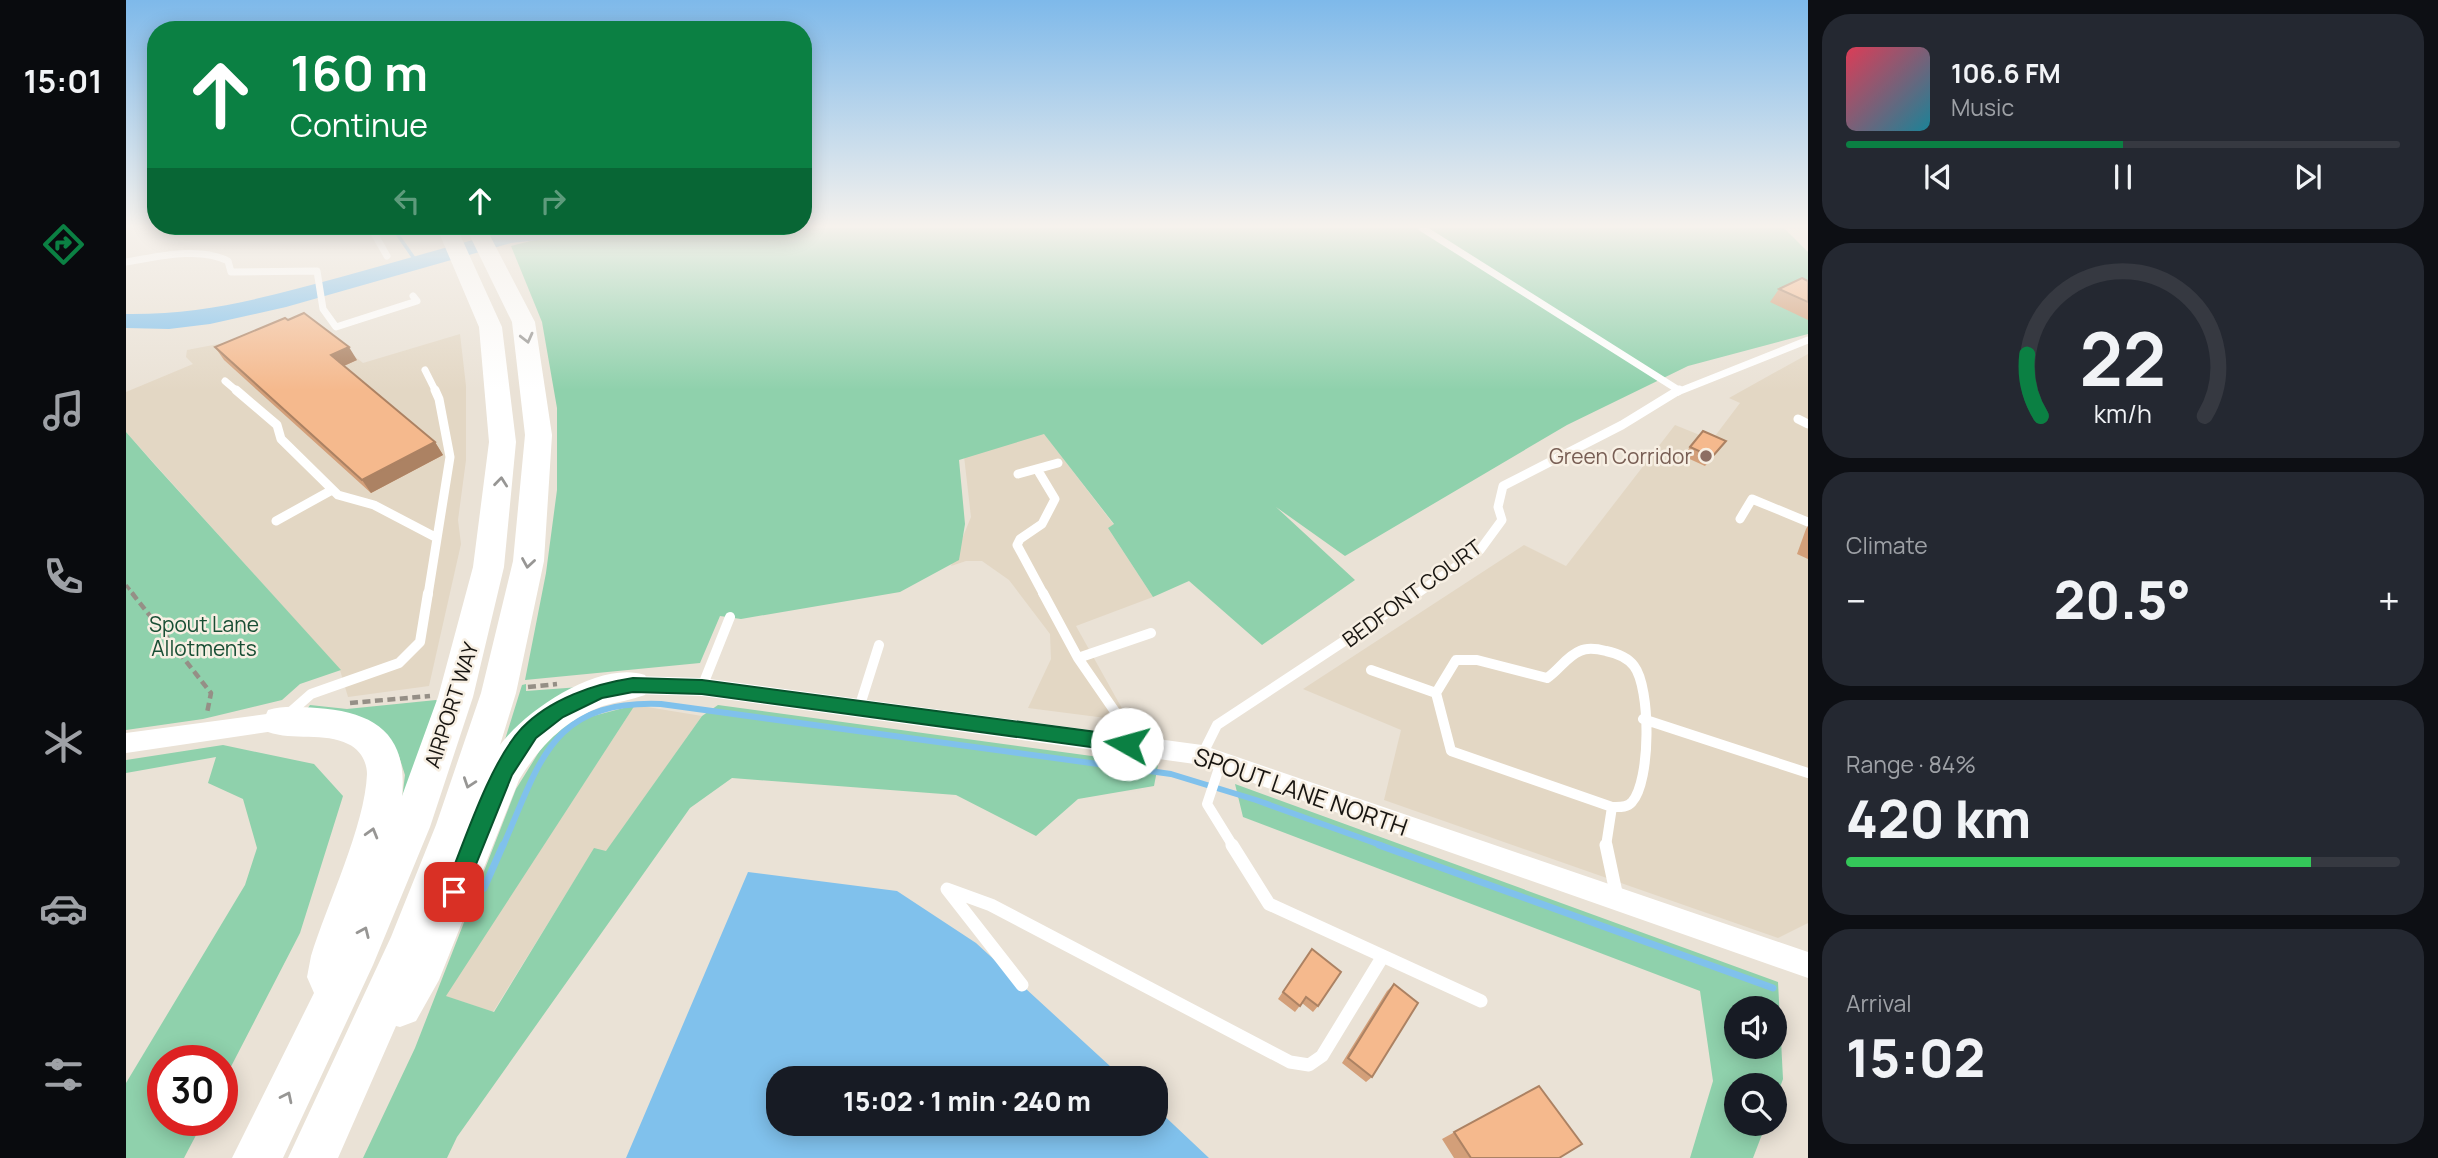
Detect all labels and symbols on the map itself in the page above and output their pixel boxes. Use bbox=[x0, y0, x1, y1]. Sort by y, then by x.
one-way arrow bbox=[519, 332, 533, 344]
place label: Green Corridor bbox=[1549, 442, 1692, 470]
marker: Green Corridor bbox=[1698, 448, 1714, 464]
one-way arrow bbox=[493, 476, 508, 487]
street label: BEDFONT COURT bbox=[1337, 533, 1488, 653]
one-way arrow bbox=[521, 557, 536, 569]
park label: Spout Lane Allotments bbox=[149, 610, 259, 662]
street label: AIRPORT WAY bbox=[418, 638, 485, 771]
position arrow bbox=[1090, 707, 1164, 781]
street label: SPOUT LANE NORTH bbox=[1190, 739, 1412, 843]
one-way arrow bbox=[463, 776, 477, 788]
one-way arrow bbox=[364, 827, 378, 839]
pin bbox=[424, 862, 484, 922]
one-way arrow bbox=[356, 927, 370, 939]
speed limit sign: 30 bbox=[147, 1045, 238, 1136]
one-way arrow bbox=[279, 1092, 293, 1104]

